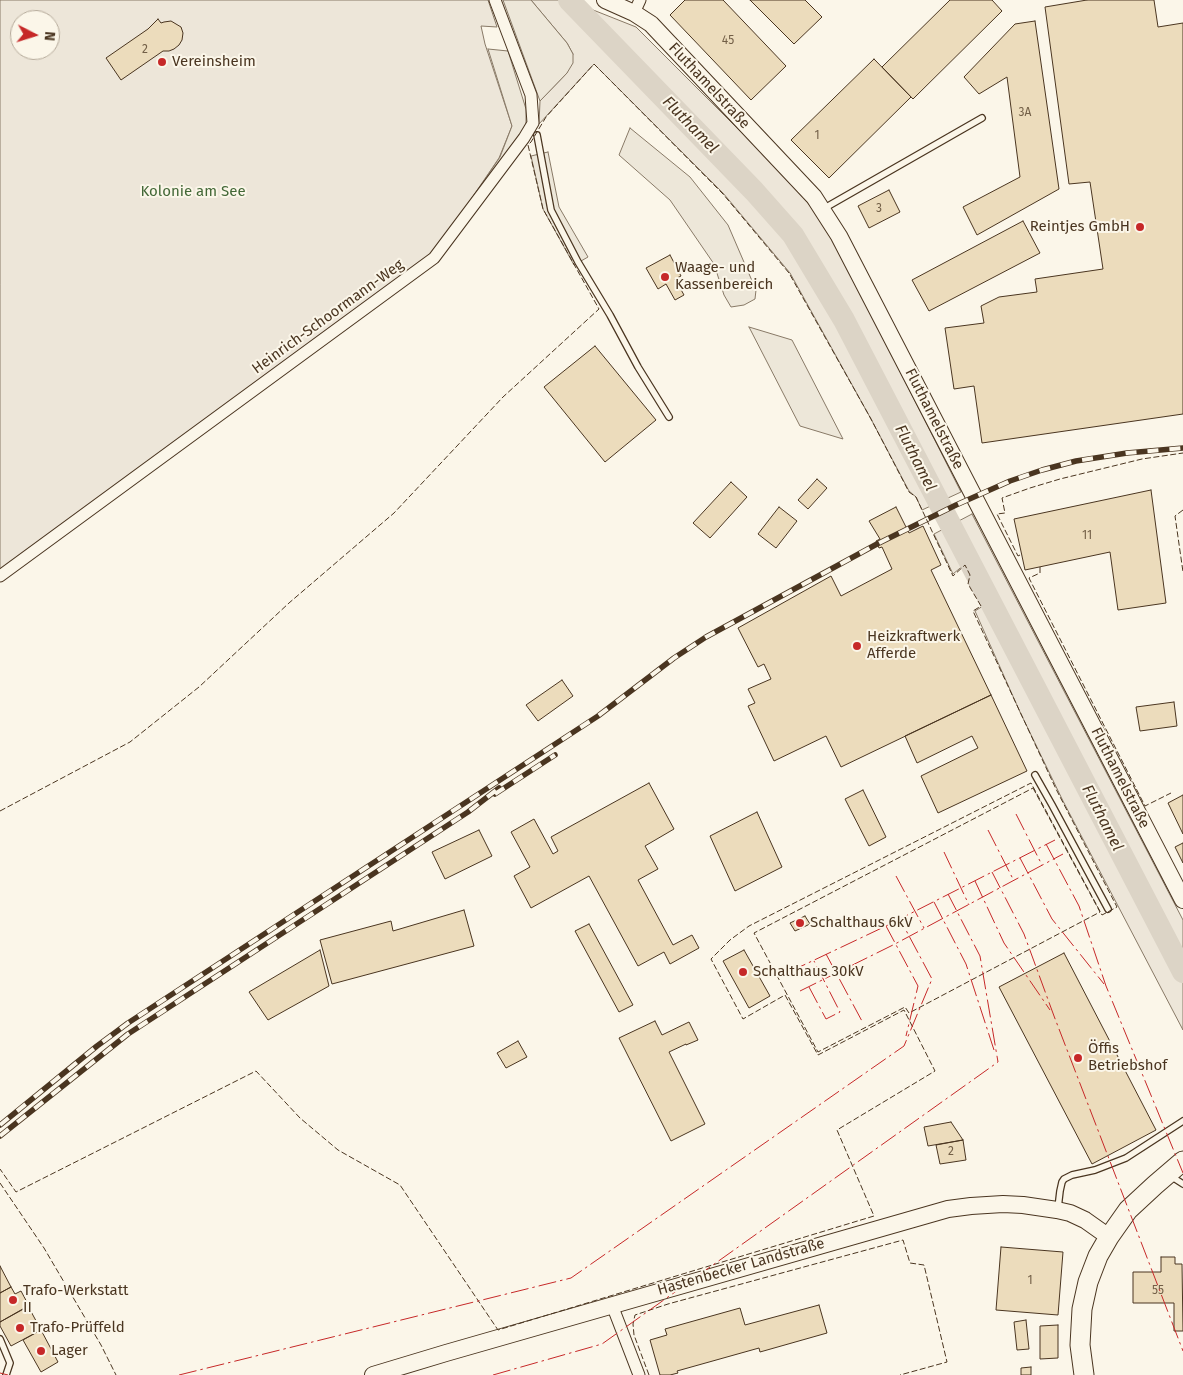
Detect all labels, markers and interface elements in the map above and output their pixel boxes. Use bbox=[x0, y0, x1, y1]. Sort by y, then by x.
north arrow bbox=[10, 10, 60, 60]
text: N bbox=[41, 31, 58, 42]
house number: 45 bbox=[722, 34, 734, 48]
street label: Fluthamelstraße bbox=[665, 39, 753, 133]
house number: 2 bbox=[142, 43, 148, 57]
place label: Vereinsheim bbox=[172, 53, 256, 71]
marker: Vereinsheim bbox=[156, 56, 168, 68]
water label: Fluthamel bbox=[658, 92, 722, 158]
house number: 3A bbox=[1019, 106, 1031, 120]
house number: 1 bbox=[814, 129, 820, 143]
park label: Kolonie am See bbox=[140, 183, 246, 201]
house number: 3 bbox=[876, 202, 882, 216]
place label: Reintjes GmbH bbox=[1030, 218, 1130, 236]
marker: Reintjes GmbH bbox=[1134, 221, 1146, 233]
street label: Heinrich-Schoormann-Weg bbox=[249, 256, 407, 378]
place label: Waage- und Kassenbereich bbox=[675, 259, 773, 294]
marker: Waage- und Kassenbereich bbox=[659, 271, 671, 283]
street label: Fluthamelstraße bbox=[901, 365, 967, 473]
water label: Fluthamel bbox=[890, 422, 940, 494]
house number: 11 bbox=[1082, 529, 1092, 543]
place label: Heizkraftwerk Afferde bbox=[867, 628, 960, 663]
marker: Heizkraftwerk Afferde bbox=[851, 640, 863, 652]
street label: Fluthamelstraße bbox=[1087, 724, 1153, 832]
water label: Fluthamel bbox=[1077, 782, 1127, 854]
place label: Schalthaus 6kV bbox=[810, 914, 913, 932]
marker: Schalthaus 6kV bbox=[794, 917, 806, 929]
place label: Schalthaus 30kV bbox=[753, 963, 863, 981]
marker: Schalthaus 30kV bbox=[737, 966, 749, 978]
place label: Öffis Betriebshof bbox=[1088, 1040, 1167, 1075]
marker: Öffis Betriebshof bbox=[1072, 1052, 1084, 1064]
house number: 2 bbox=[948, 1145, 954, 1159]
street label: Hastenbecker Landstraße bbox=[655, 1234, 827, 1300]
house number: 1 bbox=[1027, 1274, 1033, 1288]
place label: Trafo-Werkstatt II bbox=[23, 1282, 129, 1317]
house number: 55 bbox=[1152, 1284, 1164, 1298]
marker: Trafo-Werkstatt II bbox=[7, 1294, 19, 1306]
place label: Trafo-Prüffeld bbox=[30, 1319, 125, 1337]
marker: Trafo-Prüffeld bbox=[14, 1322, 26, 1334]
place label: Lager bbox=[51, 1342, 88, 1360]
marker: Lager bbox=[35, 1345, 47, 1357]

